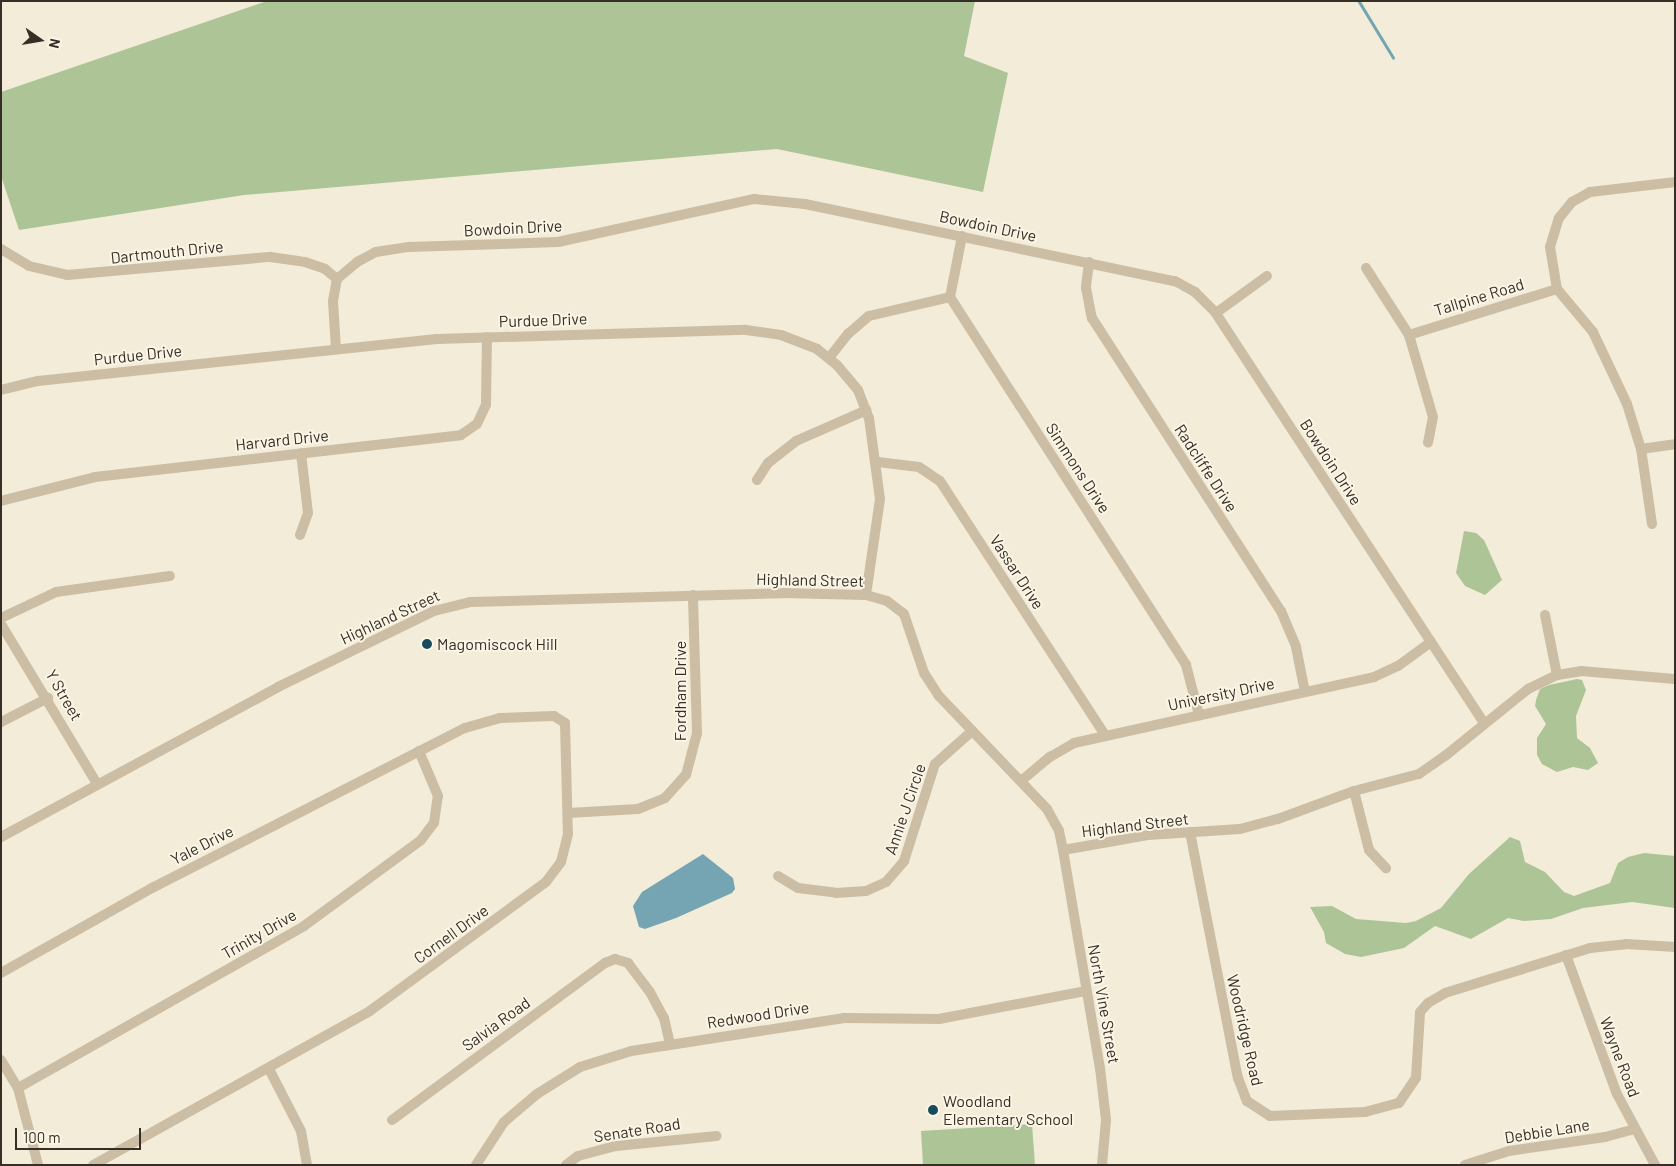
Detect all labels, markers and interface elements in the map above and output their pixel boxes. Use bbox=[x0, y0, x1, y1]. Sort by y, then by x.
north arrow bbox=[15, 15, 65, 65]
text: N bbox=[46, 37, 64, 50]
street label: Bowdoin Drive bbox=[938, 206, 1038, 246]
street label: Bowdoin Drive bbox=[463, 216, 563, 240]
street label: Dartmouth Drive bbox=[110, 237, 224, 267]
street label: Tallpine Road bbox=[1432, 274, 1526, 320]
street label: Purdue Drive bbox=[498, 309, 588, 331]
street label: Purdue Drive bbox=[93, 341, 183, 369]
street label: Bowdoin Drive bbox=[1296, 415, 1366, 509]
street label: Simmons Drive bbox=[1042, 419, 1114, 517]
street label: Radcliffe Drive bbox=[1170, 421, 1242, 515]
street label: Harvard Drive bbox=[234, 426, 330, 454]
street label: Vassar Drive bbox=[986, 531, 1048, 613]
street label: Highland Street bbox=[756, 569, 864, 591]
street label: Highland Street bbox=[337, 586, 443, 648]
place label: Magomiscock Hill bbox=[437, 634, 557, 654]
marker: Magomiscock Hill bbox=[421, 638, 433, 650]
street label: Fordham Drive bbox=[670, 641, 690, 741]
street label: Y Street bbox=[42, 666, 86, 724]
street label: University Drive bbox=[1166, 673, 1276, 715]
street label: Annie J Circle bbox=[880, 761, 930, 857]
street label: Highland Street bbox=[1080, 809, 1190, 841]
street label: Yale Drive bbox=[168, 821, 236, 869]
street label: Cornell Drive bbox=[410, 901, 492, 967]
street label: Trinity Drive bbox=[218, 905, 300, 963]
street label: North Vine Street bbox=[1084, 943, 1124, 1065]
street label: Woodridge Road bbox=[1223, 972, 1267, 1088]
street label: Salvia Road bbox=[458, 993, 534, 1055]
street label: Redwood Drive bbox=[705, 997, 811, 1033]
street label: Wayne Road bbox=[1596, 1014, 1644, 1100]
place label: Woodland Elementary School bbox=[943, 1091, 1073, 1129]
marker: Woodland Elementary School bbox=[927, 1104, 939, 1116]
street label: Senate Road bbox=[592, 1114, 682, 1146]
street label: Debbie Lane bbox=[1503, 1115, 1591, 1147]
scale bar bbox=[18, 1118, 144, 1150]
text: 100 m bbox=[23, 1128, 61, 1146]

